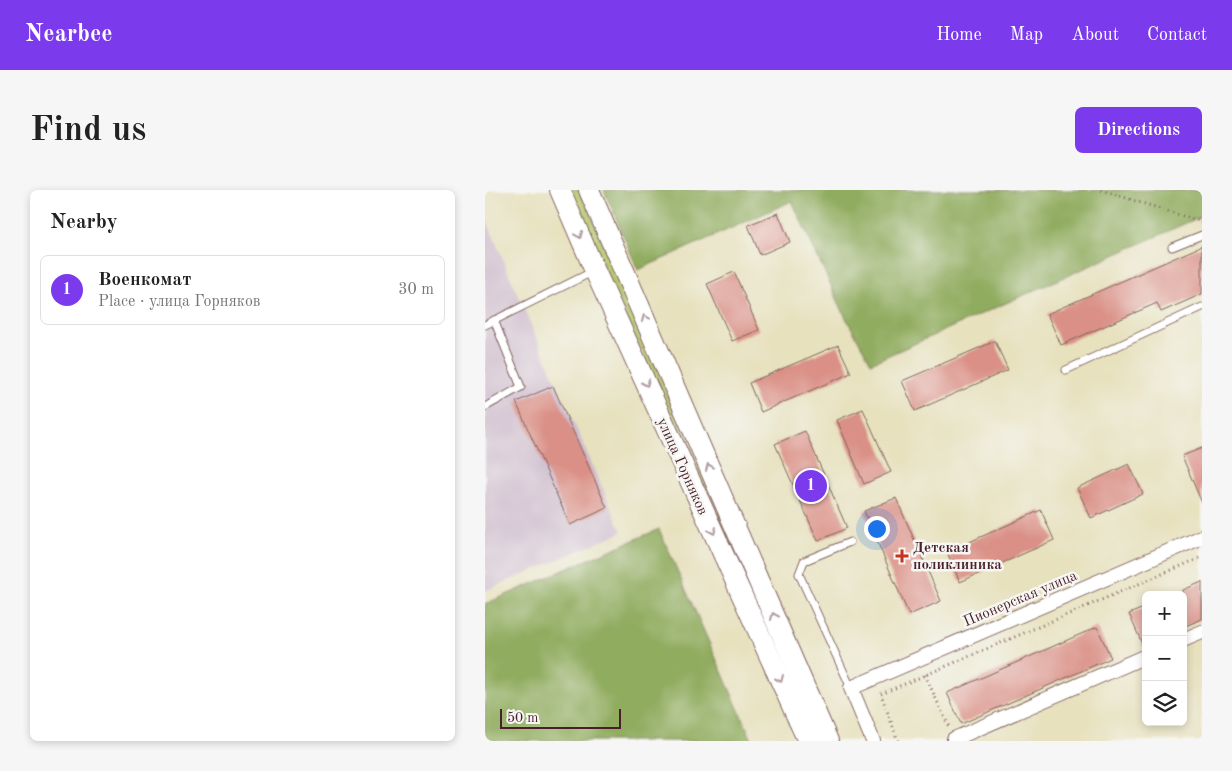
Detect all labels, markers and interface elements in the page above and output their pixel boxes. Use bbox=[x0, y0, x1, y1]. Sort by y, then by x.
text: Nearbee bbox=[25, 23, 113, 47]
text: Home bbox=[936, 26, 982, 44]
text: Map bbox=[1010, 26, 1043, 44]
text: About bbox=[1071, 26, 1119, 44]
text: Contact bbox=[1147, 26, 1207, 44]
button: Directions bbox=[1075, 107, 1202, 153]
text: Find us bbox=[30, 113, 146, 148]
text: Nearby bbox=[50, 212, 118, 233]
one-way arrow bbox=[573, 230, 584, 239]
text: Военкомат bbox=[98, 271, 191, 290]
text: 1 bbox=[62, 282, 72, 298]
text: 30 m bbox=[398, 282, 434, 298]
text: Place · улица Горняков bbox=[98, 294, 261, 310]
one-way arrow bbox=[640, 314, 651, 323]
one-way arrow bbox=[639, 378, 650, 387]
street label: улица Горняков bbox=[653, 416, 710, 517]
one-way arrow bbox=[705, 463, 716, 472]
pin: 1 bbox=[795, 467, 827, 505]
your location bbox=[864, 516, 890, 542]
one-way arrow bbox=[706, 526, 717, 535]
place label: Детская поликлиника bbox=[913, 541, 1002, 573]
marker: Детская поликлиника bbox=[895, 549, 909, 563]
street label: Пионерская улица bbox=[961, 568, 1080, 630]
map controls bbox=[1142, 591, 1187, 726]
button: + bbox=[1142, 591, 1187, 636]
one-way arrow bbox=[770, 612, 781, 621]
button: − bbox=[1142, 636, 1187, 681]
one-way arrow bbox=[773, 674, 784, 683]
button: layers bbox=[1142, 681, 1187, 726]
scale bar bbox=[500, 706, 621, 729]
text: 50 m bbox=[507, 711, 538, 725]

